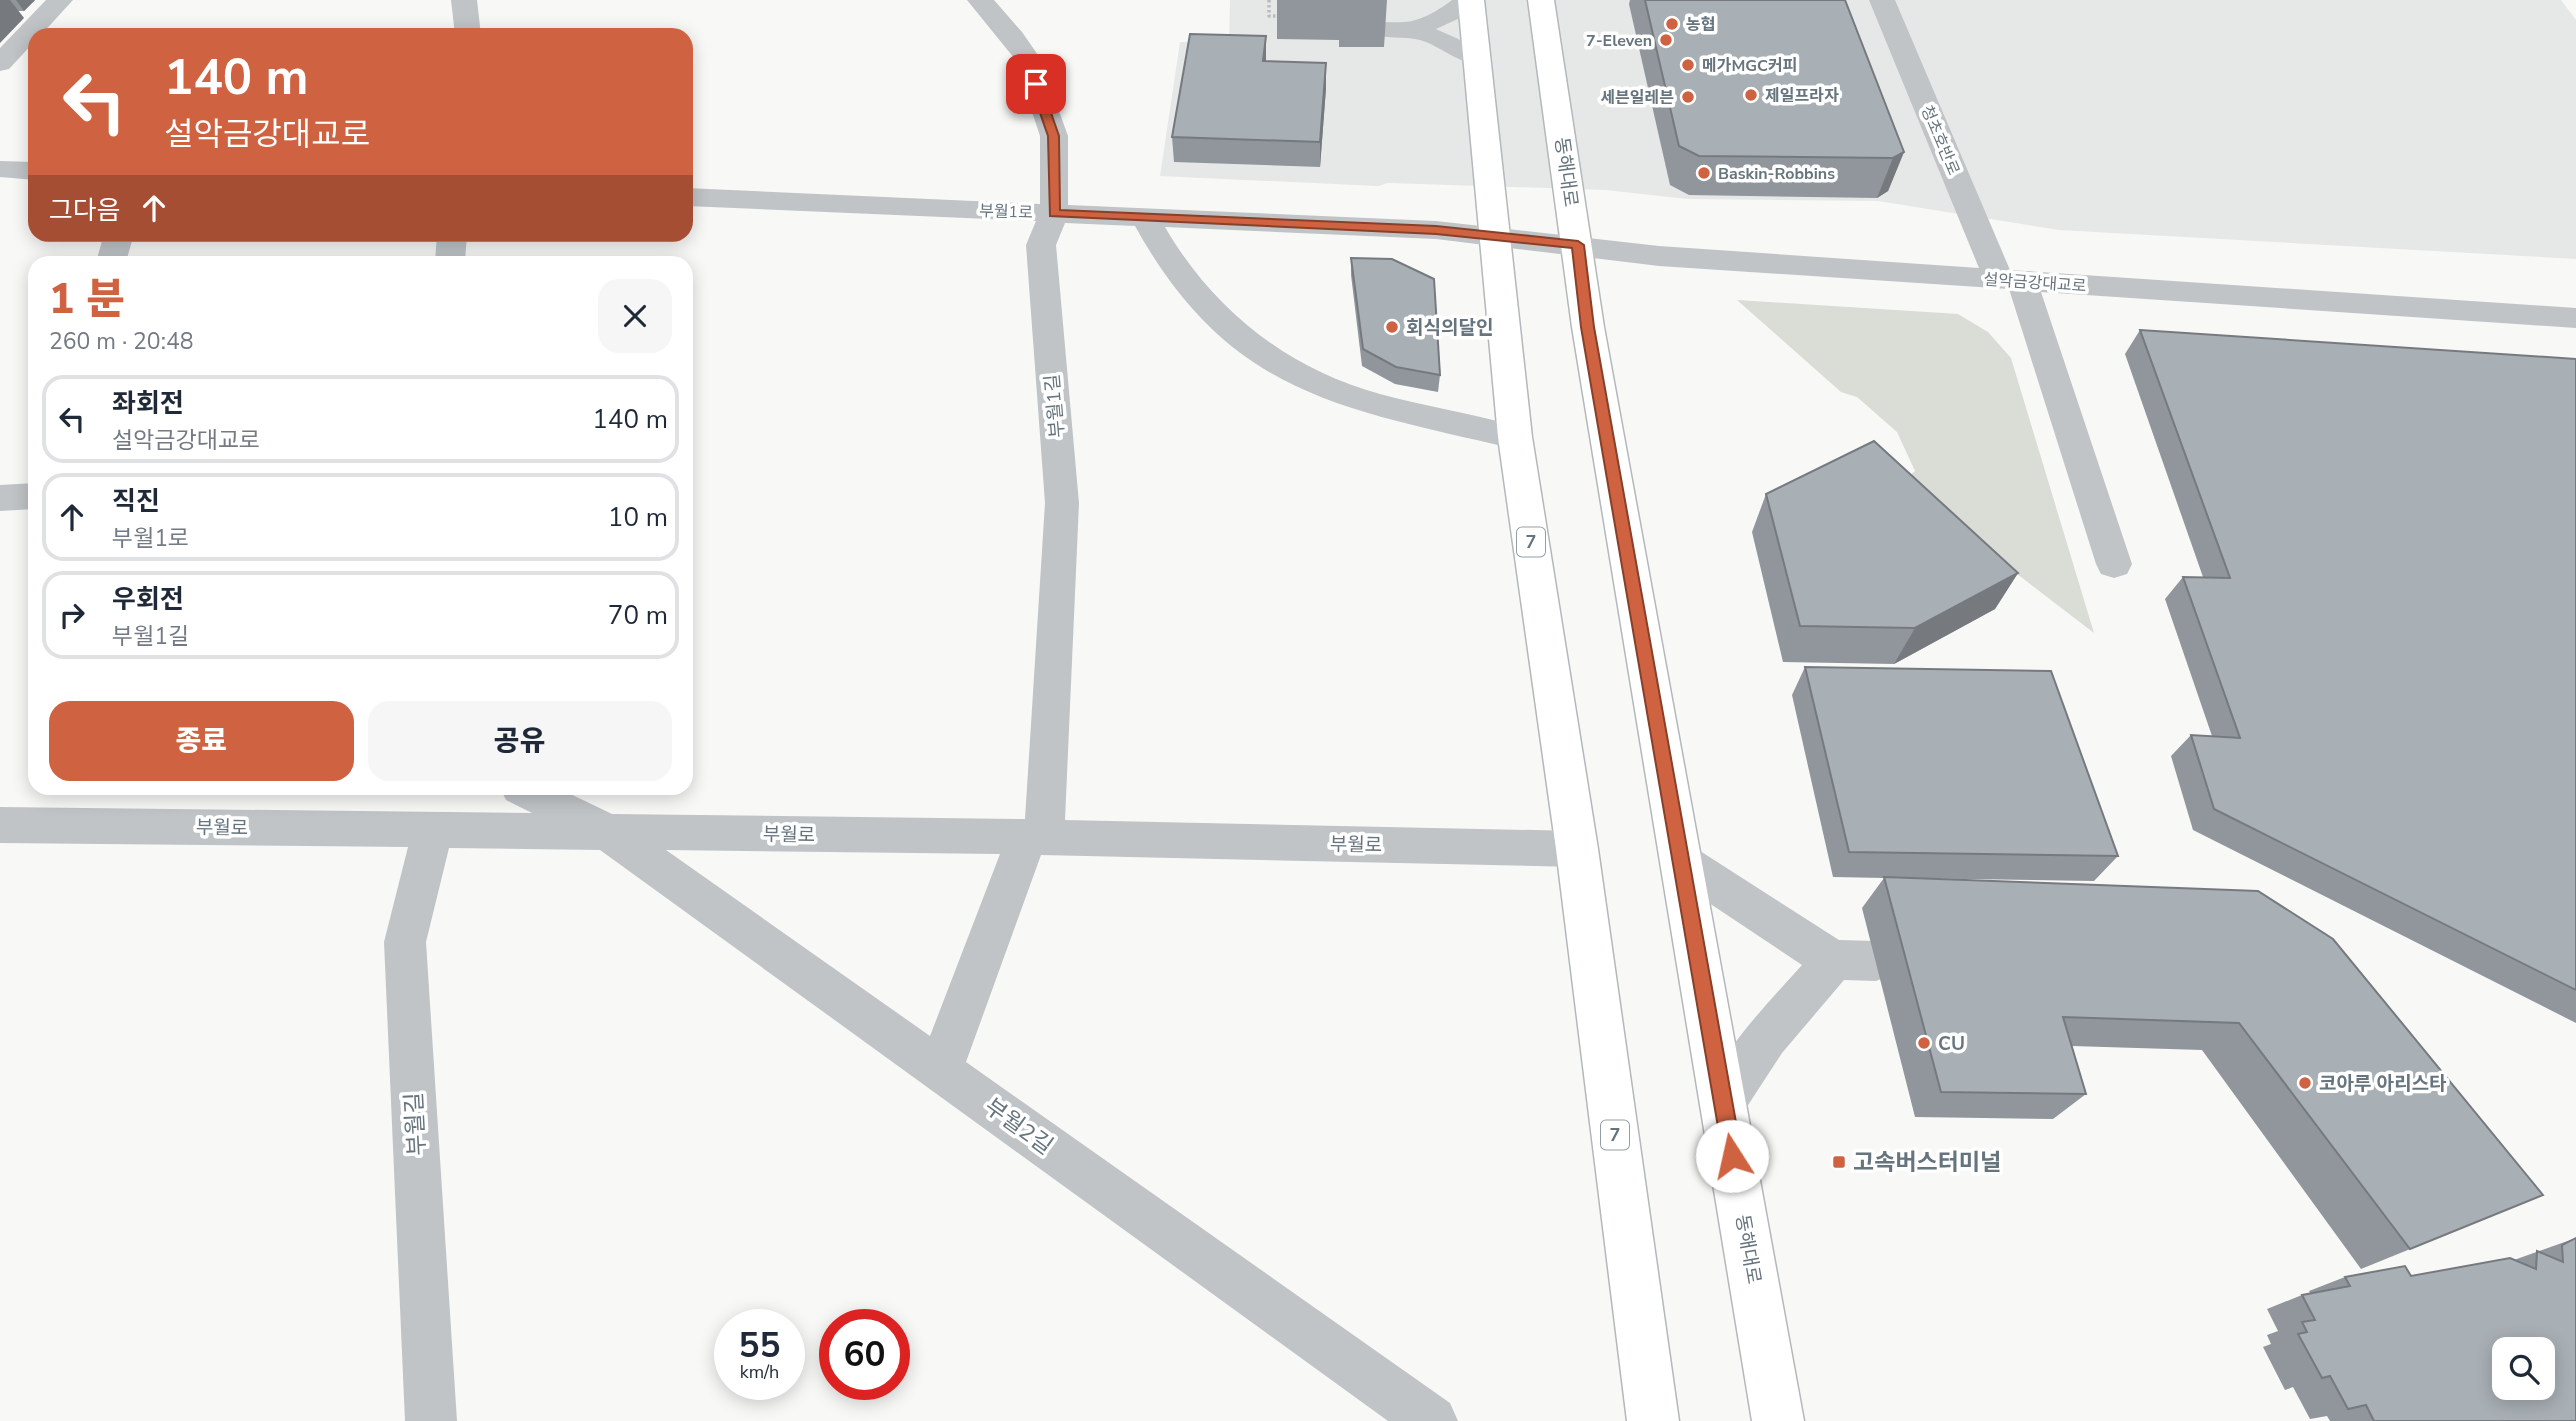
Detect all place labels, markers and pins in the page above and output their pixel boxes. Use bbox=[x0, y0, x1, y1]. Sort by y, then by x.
place label: 농협 bbox=[1686, 14, 1715, 36]
marker: 농협 bbox=[1664, 16, 1680, 32]
place label: 7-Eleven bbox=[1586, 30, 1652, 52]
marker: 7-Eleven bbox=[1658, 32, 1674, 48]
pin bbox=[1006, 54, 1066, 114]
place label: 메가MGC커피 bbox=[1702, 55, 1797, 77]
marker: 메가MGC커피 bbox=[1680, 57, 1696, 73]
place label: 제일프라자 bbox=[1765, 85, 1839, 107]
place label: 세븐일레븐 bbox=[1600, 87, 1674, 109]
marker: 제일프라자 bbox=[1743, 87, 1759, 103]
marker: 세븐일레븐 bbox=[1680, 89, 1696, 105]
place label: Baskin-Robbins bbox=[1718, 163, 1835, 185]
marker: Baskin-Robbins bbox=[1696, 165, 1712, 181]
place label: 회식의달인 bbox=[1406, 315, 1493, 341]
marker: 회식의달인 bbox=[1384, 319, 1400, 335]
place label: CU bbox=[1938, 1031, 1965, 1057]
marker: CU bbox=[1916, 1035, 1932, 1051]
place label: 코아루 아리스타 bbox=[2319, 1071, 2447, 1097]
marker: 코아루 아리스타 bbox=[2297, 1075, 2313, 1091]
place label: 고속버스터미널 bbox=[1853, 1147, 2001, 1178]
marker: 고속버스터미널 bbox=[1831, 1154, 1847, 1170]

